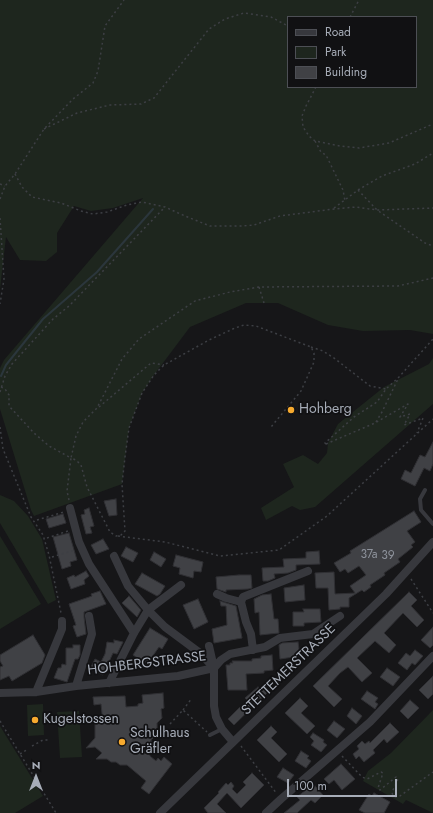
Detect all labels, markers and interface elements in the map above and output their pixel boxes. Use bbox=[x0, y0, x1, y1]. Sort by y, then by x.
legend bbox=[287, 16, 417, 88]
text: Road bbox=[325, 23, 351, 41]
text: Park bbox=[325, 43, 346, 61]
text: Building bbox=[325, 63, 367, 81]
place label: Hohberg bbox=[299, 402, 352, 418]
marker: Hohberg bbox=[286, 405, 296, 415]
house number: 37a bbox=[360, 548, 378, 562]
house number: 39 bbox=[381, 549, 395, 563]
street label: STETTEMERSTRASSE bbox=[238, 621, 340, 719]
street label: HOHBERGSTRASSE bbox=[87, 648, 207, 680]
place label: Kugelstossen bbox=[43, 712, 119, 728]
marker: Kugelstossen bbox=[30, 715, 40, 725]
place label: Schulhaus Gräfler bbox=[130, 726, 189, 758]
marker: Schulhaus Gräfler bbox=[117, 737, 127, 747]
north arrow bbox=[16, 757, 56, 797]
text: N bbox=[32, 757, 40, 773]
scale bar bbox=[289, 771, 399, 797]
text: 100 m bbox=[294, 777, 327, 795]

